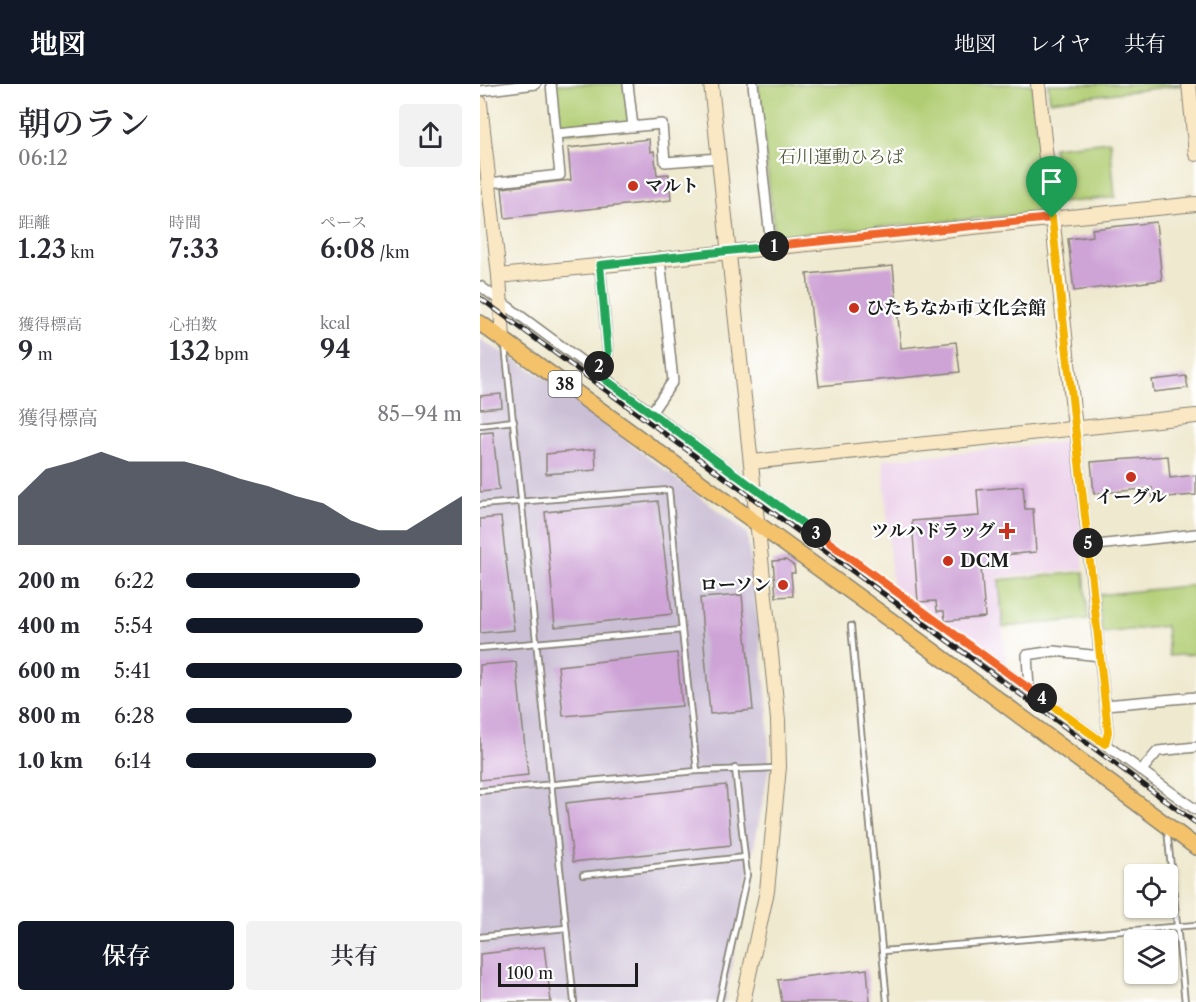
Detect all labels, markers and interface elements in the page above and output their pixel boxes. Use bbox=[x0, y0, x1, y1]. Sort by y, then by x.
text: 地図 bbox=[30, 27, 86, 61]
text: 地図 bbox=[954, 31, 996, 56]
text: レイヤ bbox=[1029, 31, 1091, 56]
text: 共有 bbox=[1124, 31, 1166, 56]
text: 朝のラン bbox=[18, 103, 150, 144]
button: share bbox=[399, 104, 462, 167]
text: 06:12 bbox=[18, 146, 68, 170]
park label: 石川運動ひろば bbox=[778, 146, 904, 168]
pin bbox=[1026, 156, 1077, 218]
icon: arrive bbox=[1035, 165, 1068, 198]
place label: マルト bbox=[645, 175, 699, 197]
marker: マルト bbox=[626, 179, 640, 193]
text: 距離 bbox=[18, 212, 50, 232]
text: 時間 bbox=[169, 212, 201, 232]
text: ペース bbox=[320, 212, 367, 232]
pin: 1 bbox=[759, 231, 789, 261]
text: 1.23 bbox=[18, 233, 66, 265]
text: 7:33 bbox=[169, 233, 219, 265]
text: 6:08 bbox=[320, 233, 375, 265]
text: 1 bbox=[770, 236, 778, 256]
text: km bbox=[66, 242, 95, 262]
text: /km bbox=[375, 242, 410, 262]
place label: ひたちなか市文化会館 bbox=[866, 297, 1046, 319]
marker: ひたちなか市文化会館 bbox=[847, 301, 861, 315]
text: kcal bbox=[320, 313, 350, 333]
text: 獲得標高 bbox=[18, 314, 82, 334]
text: 心拍数 bbox=[169, 314, 217, 334]
text: 94 bbox=[320, 333, 351, 365]
text: 9 bbox=[18, 335, 33, 367]
text: 132 bbox=[169, 335, 210, 367]
text: m bbox=[33, 344, 53, 364]
text: bpm bbox=[210, 344, 249, 364]
pin: 2 bbox=[584, 351, 614, 381]
text: 2 bbox=[594, 356, 604, 376]
road number: 38 bbox=[548, 371, 581, 397]
text: 85–94 m bbox=[377, 402, 462, 426]
text: 獲得標高 bbox=[18, 406, 98, 430]
marker: イーグル bbox=[1124, 470, 1138, 484]
place label: イーグル bbox=[1095, 486, 1167, 508]
pin: 3 bbox=[801, 518, 831, 548]
place label: ツルハドラッグ bbox=[871, 520, 995, 542]
text: 3 bbox=[811, 523, 821, 543]
marker: ツルハドラッグ bbox=[1000, 524, 1014, 538]
pin: 5 bbox=[1073, 528, 1103, 558]
text: 5 bbox=[1084, 533, 1092, 553]
place label: DCM bbox=[960, 550, 1009, 572]
marker: DCM bbox=[941, 554, 955, 568]
text: 200 m bbox=[18, 569, 80, 593]
text: 6:22 bbox=[114, 569, 154, 593]
place label: ローソン bbox=[700, 574, 771, 596]
marker: ローソン bbox=[776, 578, 790, 592]
text: 400 m bbox=[18, 614, 80, 638]
text: 5:54 bbox=[114, 614, 153, 638]
text: 600 m bbox=[18, 659, 80, 683]
text: 5:41 bbox=[114, 659, 150, 683]
pin: 4 bbox=[1027, 683, 1057, 713]
text: 4 bbox=[1037, 688, 1047, 708]
text: 800 m bbox=[18, 704, 81, 728]
text: 6:28 bbox=[114, 704, 155, 728]
text: 1.0 km bbox=[18, 749, 83, 773]
text: 6:14 bbox=[114, 749, 151, 773]
map controls bbox=[1124, 864, 1178, 984]
button: locate bbox=[1124, 864, 1178, 918]
button: 保存 bbox=[18, 921, 234, 990]
button: 共有 bbox=[246, 921, 462, 990]
button: layers bbox=[1124, 930, 1178, 984]
scale bar bbox=[498, 960, 638, 988]
text: 100 m bbox=[507, 963, 553, 983]

